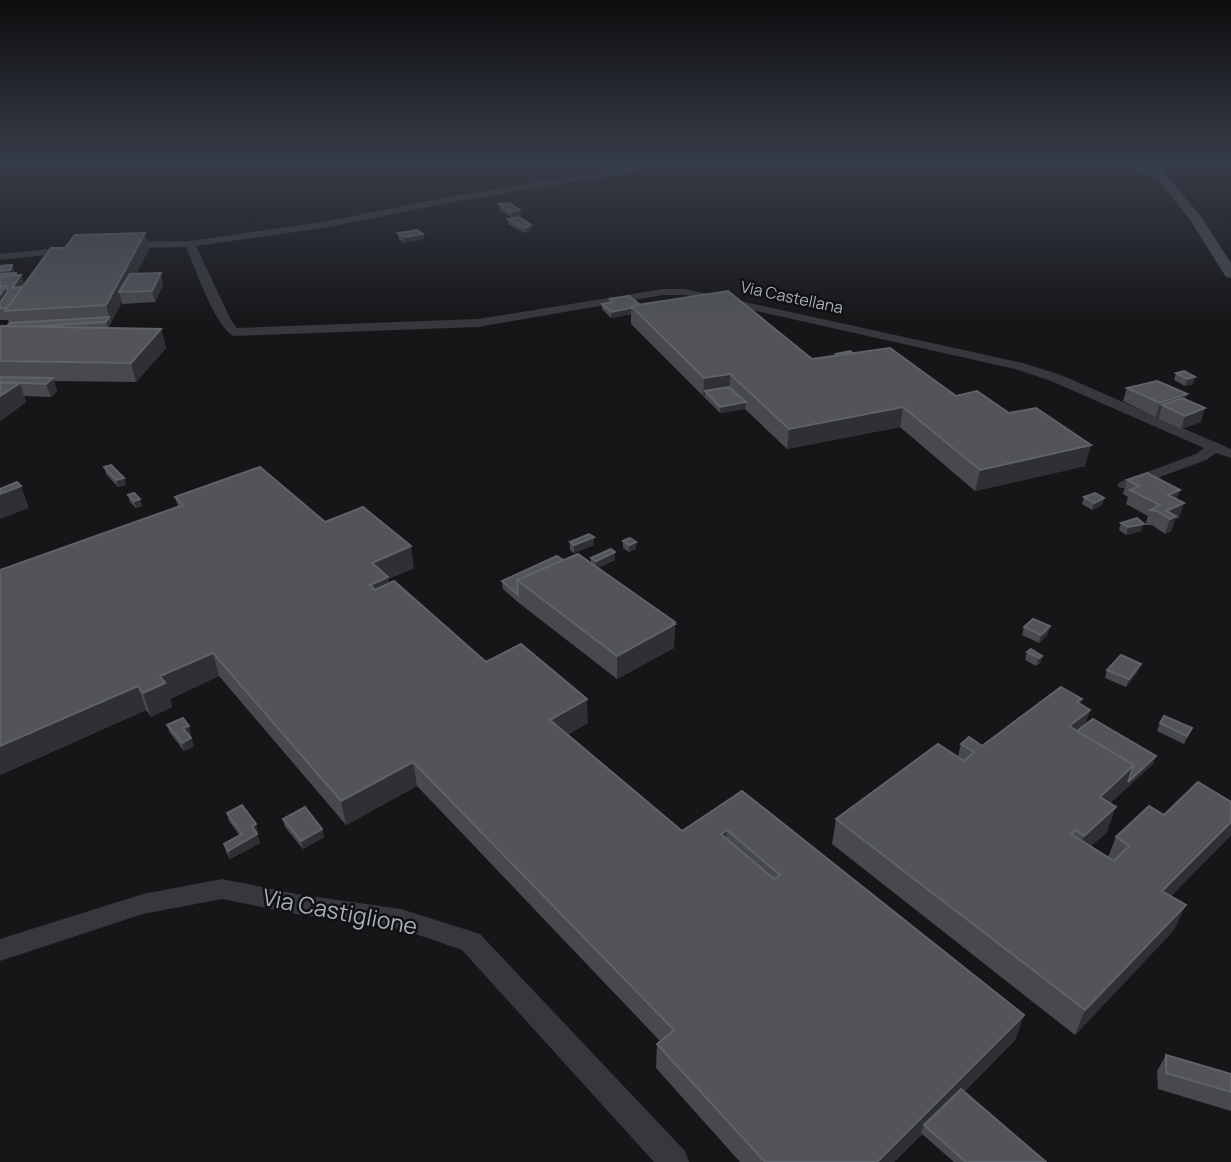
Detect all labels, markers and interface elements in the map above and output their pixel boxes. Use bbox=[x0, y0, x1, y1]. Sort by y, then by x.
street label: Via Castellana bbox=[739, 275, 845, 319]
street label: Via Castiglione bbox=[260, 880, 420, 942]

